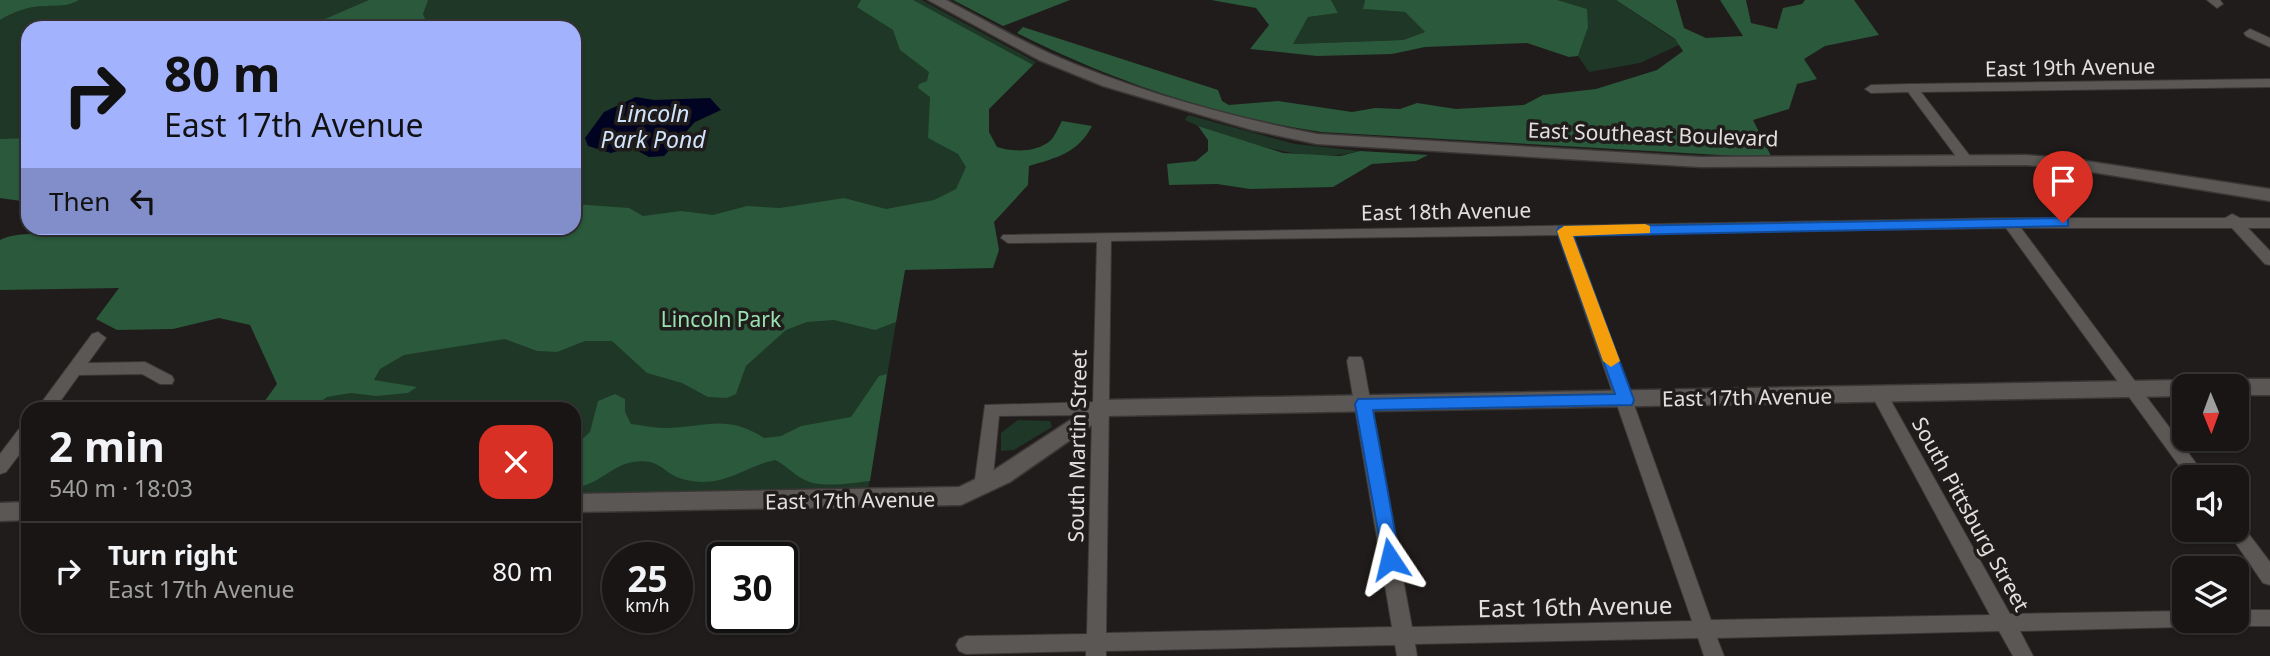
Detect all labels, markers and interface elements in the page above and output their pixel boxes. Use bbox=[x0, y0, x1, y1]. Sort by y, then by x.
text: 80 m bbox=[164, 40, 281, 106]
icon: right bbox=[49, 49, 140, 140]
street label: East 19th Avenue bbox=[1985, 52, 2155, 82]
water label: Lincoln Park Pond bbox=[600, 97, 706, 155]
text: East 17th Avenue bbox=[164, 103, 424, 146]
street label: East Southeast Boulevard bbox=[1527, 116, 1779, 152]
pin bbox=[2033, 151, 2093, 223]
icon: arrive bbox=[2044, 162, 2082, 200]
icon: left bbox=[124, 182, 162, 220]
text: Then bbox=[49, 183, 110, 219]
street label: East 18th Avenue bbox=[1361, 196, 1531, 226]
park label: Lincoln Park bbox=[661, 305, 782, 333]
street label: South Martin Street bbox=[1061, 349, 1093, 543]
north arrow bbox=[2172, 374, 2249, 452]
map controls bbox=[2172, 374, 2249, 633]
street label: East 17th Avenue bbox=[1662, 382, 1832, 412]
street label: South Pittsburg Street bbox=[1906, 412, 2036, 616]
text: 2 min bbox=[49, 417, 165, 474]
button: close bbox=[479, 425, 553, 499]
button: sound bbox=[2172, 465, 2249, 542]
text: 540 m · 18:03 bbox=[49, 472, 193, 504]
street label: East 17th Avenue bbox=[765, 485, 935, 515]
position arrow bbox=[1353, 522, 1427, 596]
text: Turn right bbox=[108, 537, 238, 573]
speed limit sign: 30 bbox=[707, 542, 798, 633]
icon: right bbox=[49, 552, 87, 590]
text: 80 m bbox=[492, 553, 553, 589]
text: 25 bbox=[627, 555, 668, 602]
button: layers bbox=[2172, 556, 2249, 633]
text: East 17th Avenue bbox=[108, 573, 295, 605]
street label: East 16th Avenue bbox=[1477, 588, 1673, 624]
text: km/h bbox=[625, 593, 670, 617]

